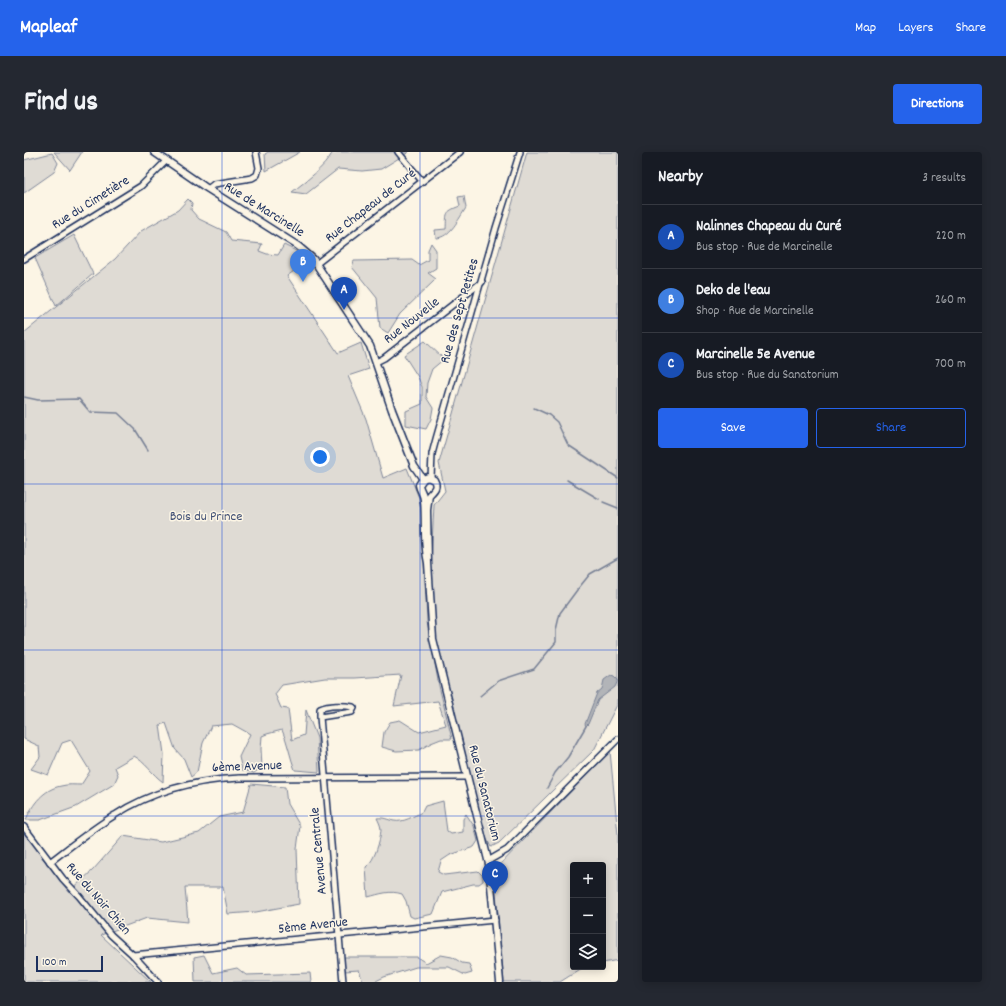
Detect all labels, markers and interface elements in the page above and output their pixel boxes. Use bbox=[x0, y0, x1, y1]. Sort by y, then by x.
text: Mapleaf bbox=[20, 15, 77, 42]
text: Map bbox=[855, 18, 876, 38]
text: Layers bbox=[898, 18, 933, 38]
text: Share bbox=[955, 18, 986, 38]
text: Find us bbox=[24, 84, 98, 124]
button: Directions bbox=[893, 84, 982, 124]
street label: Rue Chapeau de Curé bbox=[321, 164, 421, 248]
text: Nearby bbox=[658, 166, 702, 190]
text: 3 results bbox=[922, 169, 966, 188]
street label: Rue du Cimetière bbox=[48, 171, 134, 235]
street label: Rue de Marcinelle bbox=[220, 177, 308, 243]
text: Nalinnes Chapeau du Curé bbox=[696, 216, 842, 238]
text: A bbox=[667, 227, 675, 246]
text: 220 m bbox=[936, 227, 966, 246]
text: Bus stop · Rue de Marcinelle bbox=[696, 238, 832, 257]
pin: B bbox=[290, 249, 316, 282]
street label: Rue des Sept Petites bbox=[435, 256, 485, 366]
pin: A bbox=[331, 277, 357, 310]
text: Deko de l'eau bbox=[696, 280, 770, 302]
text: B bbox=[668, 291, 674, 310]
text: 260 m bbox=[935, 291, 966, 310]
street label: Rue Nouvelle bbox=[380, 293, 444, 349]
text: Shop · Rue de Marcinelle bbox=[696, 302, 814, 321]
text: Marcinelle 5e Avenue bbox=[696, 344, 815, 366]
text: C bbox=[668, 355, 674, 374]
text: 700 m bbox=[935, 355, 966, 374]
text: Bus stop · Rue du Sanatorium bbox=[696, 366, 839, 385]
button: Save bbox=[658, 408, 808, 448]
button: Share bbox=[816, 408, 966, 448]
your location bbox=[310, 447, 330, 467]
park label: Bois du Prince bbox=[170, 507, 242, 527]
street label: Rue du Sanatorium bbox=[462, 743, 506, 843]
street label: 6ème Avenue bbox=[212, 756, 282, 778]
street label: Avenue Centrale bbox=[305, 807, 333, 895]
street label: Rue du Noir Chien bbox=[61, 858, 135, 940]
pin: C bbox=[482, 861, 508, 894]
map controls bbox=[570, 862, 606, 970]
button: + bbox=[570, 862, 606, 898]
button: − bbox=[570, 898, 606, 934]
street label: 5ème Avenue bbox=[277, 912, 349, 940]
button: layers bbox=[570, 934, 606, 970]
scale bar bbox=[36, 954, 103, 973]
text: 100 m bbox=[42, 955, 66, 971]

